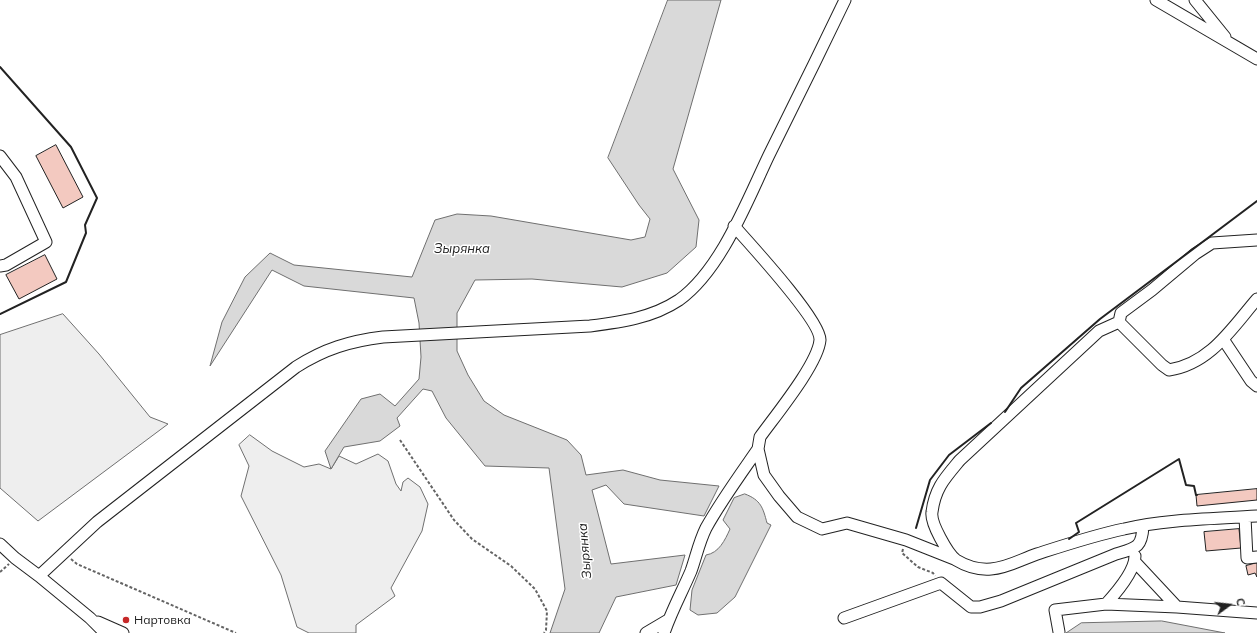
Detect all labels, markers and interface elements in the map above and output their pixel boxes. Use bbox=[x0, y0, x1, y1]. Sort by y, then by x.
water label: Зырянка bbox=[434, 241, 490, 257]
water label: Зырянка bbox=[575, 522, 595, 580]
north arrow bbox=[1209, 585, 1249, 625]
text: С bbox=[1233, 596, 1248, 607]
place label: Нартовка bbox=[134, 613, 191, 627]
marker: Нартовка bbox=[121, 615, 131, 625]

